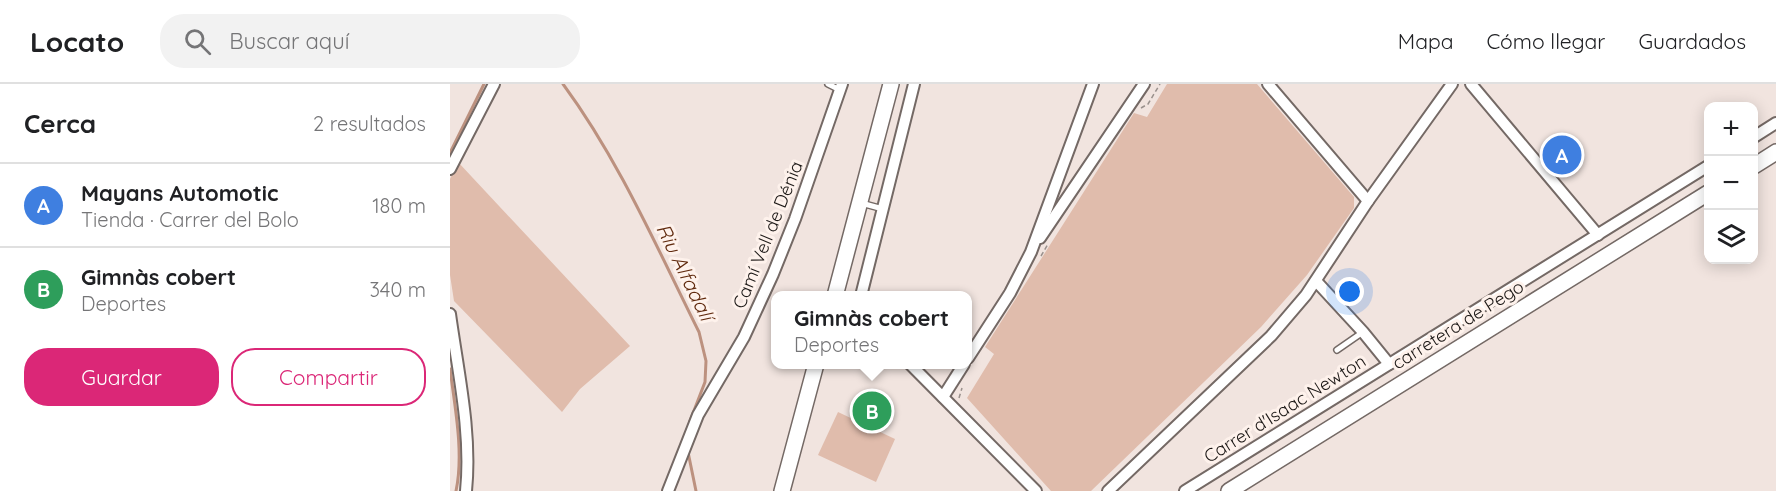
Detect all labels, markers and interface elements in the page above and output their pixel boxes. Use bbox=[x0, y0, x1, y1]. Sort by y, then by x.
search box bbox=[160, 14, 580, 68]
text: Locato bbox=[30, 24, 124, 59]
icon: search bbox=[181, 25, 214, 58]
text: Buscar aquí bbox=[229, 27, 349, 55]
text: Mapa bbox=[1398, 28, 1453, 54]
text: Cómo llegar bbox=[1486, 28, 1605, 54]
text: Guardados bbox=[1638, 28, 1746, 54]
map controls bbox=[1704, 102, 1758, 264]
button: + bbox=[1704, 102, 1758, 156]
text: Cerca bbox=[24, 107, 96, 140]
text: 2 resultados bbox=[313, 111, 426, 136]
pin: A bbox=[1542, 132, 1582, 178]
button: − bbox=[1704, 156, 1758, 210]
street label: Camí Vell de Dénia bbox=[727, 158, 808, 312]
text: Mayans Automotic bbox=[81, 179, 278, 207]
text: A bbox=[37, 193, 50, 218]
text: 180 m bbox=[372, 193, 426, 218]
text: Tienda · Carrer del Bolo bbox=[81, 207, 299, 232]
button: layers bbox=[1704, 210, 1758, 264]
water label: Riu Alfadalí bbox=[651, 219, 721, 328]
text: Gimnàs cobert bbox=[81, 263, 236, 291]
street label: carretera de Pego bbox=[1388, 275, 1528, 374]
text: B bbox=[37, 277, 50, 302]
text: 340 m bbox=[369, 277, 426, 302]
your location bbox=[1335, 277, 1364, 306]
text: Deportes bbox=[81, 291, 166, 316]
popup bbox=[771, 291, 972, 369]
text: Gimnàs cobert bbox=[794, 304, 949, 332]
text: Deportes bbox=[794, 332, 879, 357]
button: Guardar bbox=[24, 348, 219, 406]
button: Compartir bbox=[231, 348, 426, 406]
street label: Carrer d'Isaac Newton bbox=[1199, 349, 1370, 468]
pin: B bbox=[852, 388, 892, 434]

